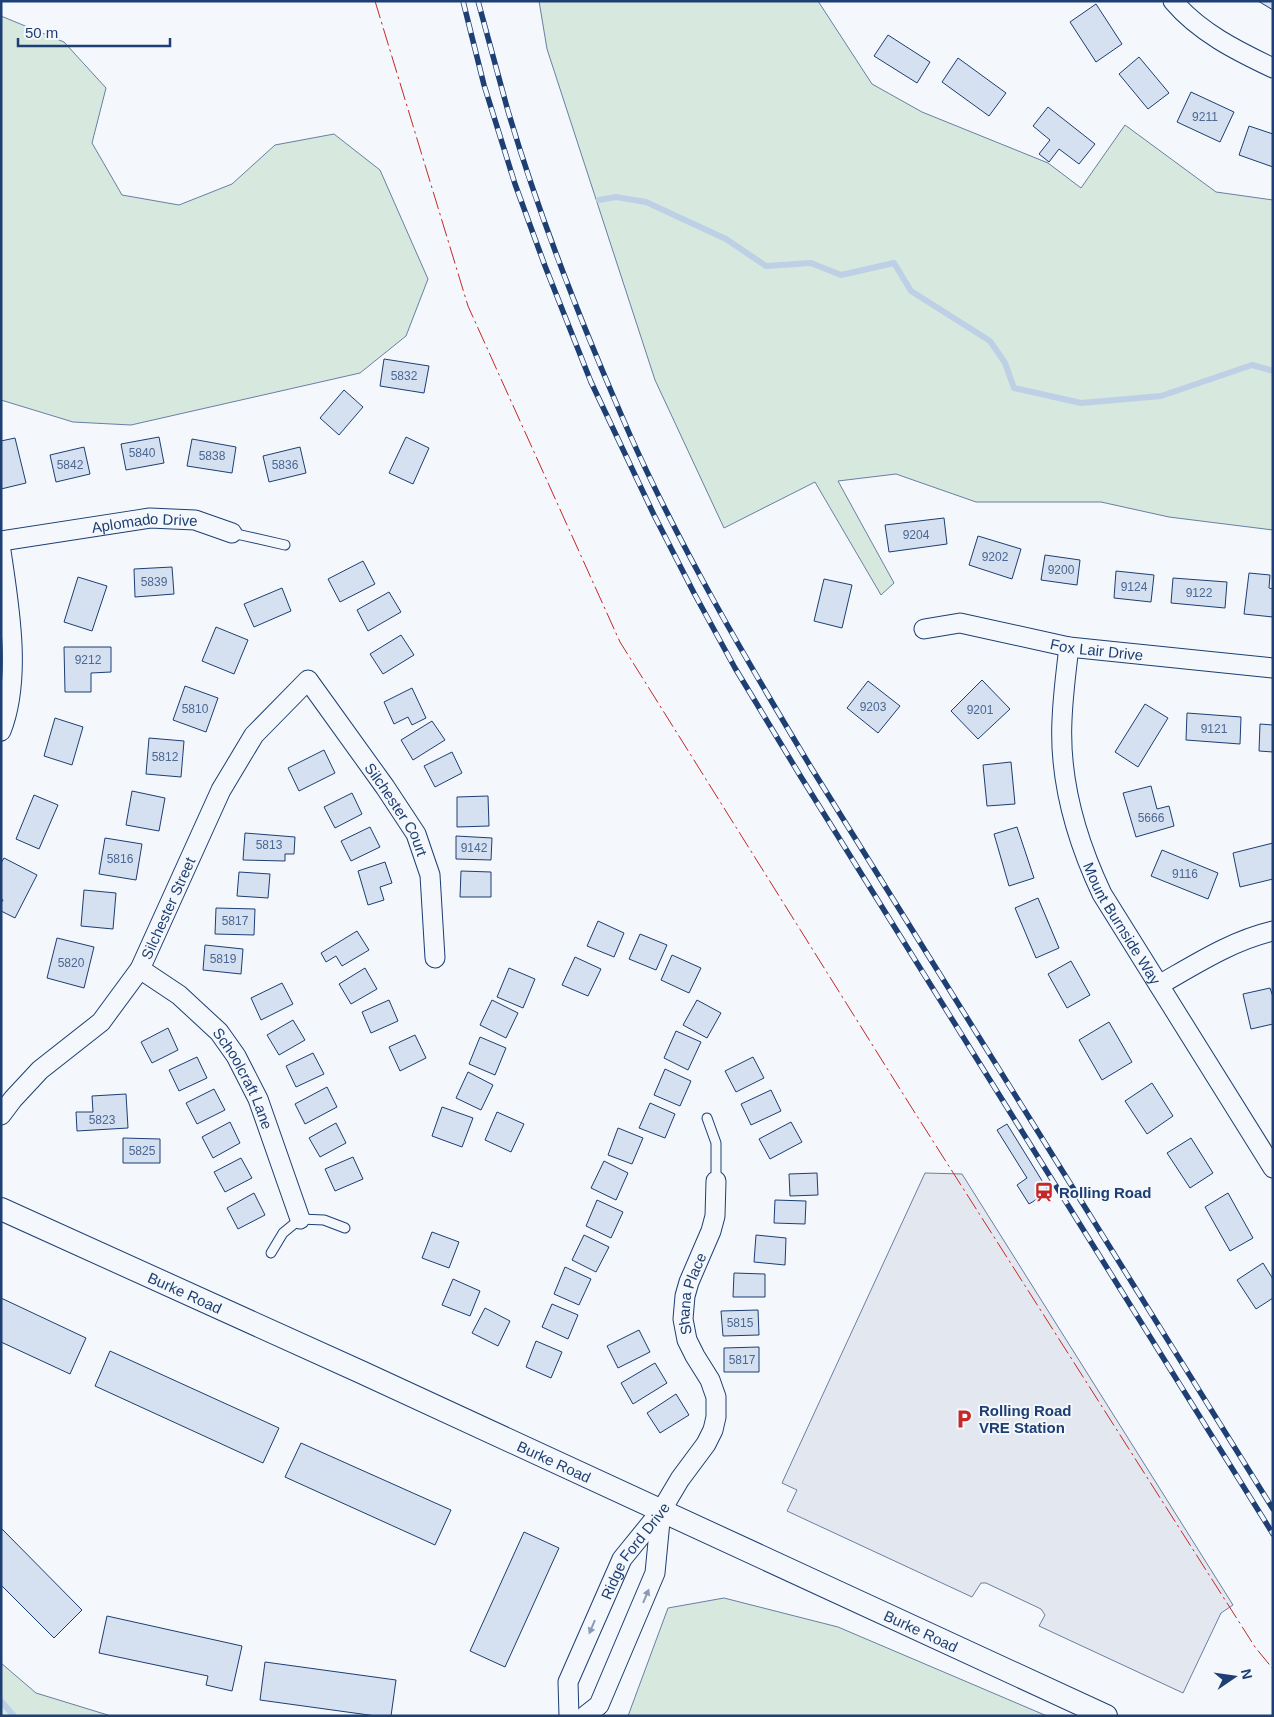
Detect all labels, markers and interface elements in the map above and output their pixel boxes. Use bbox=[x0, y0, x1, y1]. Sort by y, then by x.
scale bar bbox=[18, 15, 170, 47]
text: 50 m bbox=[25, 24, 58, 41]
house number: 9211 bbox=[1192, 110, 1218, 124]
house number: 5832 bbox=[391, 369, 418, 383]
house number: 5840 bbox=[129, 446, 156, 460]
house number: 5838 bbox=[199, 449, 226, 463]
house number: 5842 bbox=[57, 458, 84, 472]
house number: 5836 bbox=[272, 458, 299, 472]
street label: Aplomado Drive bbox=[90, 510, 198, 535]
house number: 9204 bbox=[903, 528, 930, 542]
house number: 9202 bbox=[982, 550, 1009, 564]
house number: 9200 bbox=[1048, 563, 1075, 577]
house number: 5839 bbox=[141, 575, 168, 589]
house number: 9124 bbox=[1121, 580, 1148, 594]
house number: 9122 bbox=[1186, 586, 1213, 600]
street label: Fox Lair Drive bbox=[1049, 635, 1144, 663]
house number: 9212 bbox=[75, 653, 102, 667]
house number: 9203 bbox=[860, 700, 887, 714]
house number: 5810 bbox=[182, 702, 209, 716]
house number: 9201 bbox=[967, 703, 994, 717]
house number: 9121 bbox=[1201, 722, 1228, 736]
house number: 5812 bbox=[152, 750, 179, 764]
street label: Silchester Court bbox=[362, 759, 432, 859]
house number: 5666 bbox=[1138, 811, 1165, 825]
house number: 5813 bbox=[256, 838, 283, 852]
house number: 9142 bbox=[461, 841, 488, 855]
house number: 5816 bbox=[107, 852, 134, 866]
street label: Silchester Street bbox=[137, 854, 198, 962]
street label: Mount Burnside Way bbox=[1081, 860, 1165, 988]
house number: 9116 bbox=[1172, 867, 1198, 881]
house number: 5817 bbox=[222, 914, 249, 928]
house number: 5819 bbox=[210, 952, 237, 966]
house number: 5820 bbox=[58, 956, 85, 970]
street label: Schoolcraft Lane bbox=[210, 1024, 276, 1131]
house number: 5823 bbox=[89, 1113, 116, 1127]
house number: 5825 bbox=[129, 1144, 156, 1158]
station icon: Rolling Road bbox=[1033, 1181, 1055, 1203]
place label: Rolling Road bbox=[1059, 1184, 1152, 1201]
street label: Shana Place bbox=[674, 1250, 709, 1336]
street label: Burke Road bbox=[145, 1268, 225, 1316]
house number: 5815 bbox=[727, 1316, 754, 1330]
house number: 5817 bbox=[729, 1353, 756, 1367]
place label: Rolling Road VRE Station bbox=[979, 1402, 1072, 1436]
parking icon: Rolling Road VRE Station bbox=[953, 1408, 975, 1430]
street label: Burke Road bbox=[515, 1437, 594, 1486]
street label: Ridge Ford Drive bbox=[597, 1499, 673, 1602]
one-way arrow bbox=[642, 1589, 650, 1603]
street label: Burke Road bbox=[881, 1606, 961, 1655]
one-way arrow bbox=[588, 1620, 596, 1634]
north arrow bbox=[1209, 1652, 1259, 1702]
text: N bbox=[1238, 1667, 1256, 1681]

